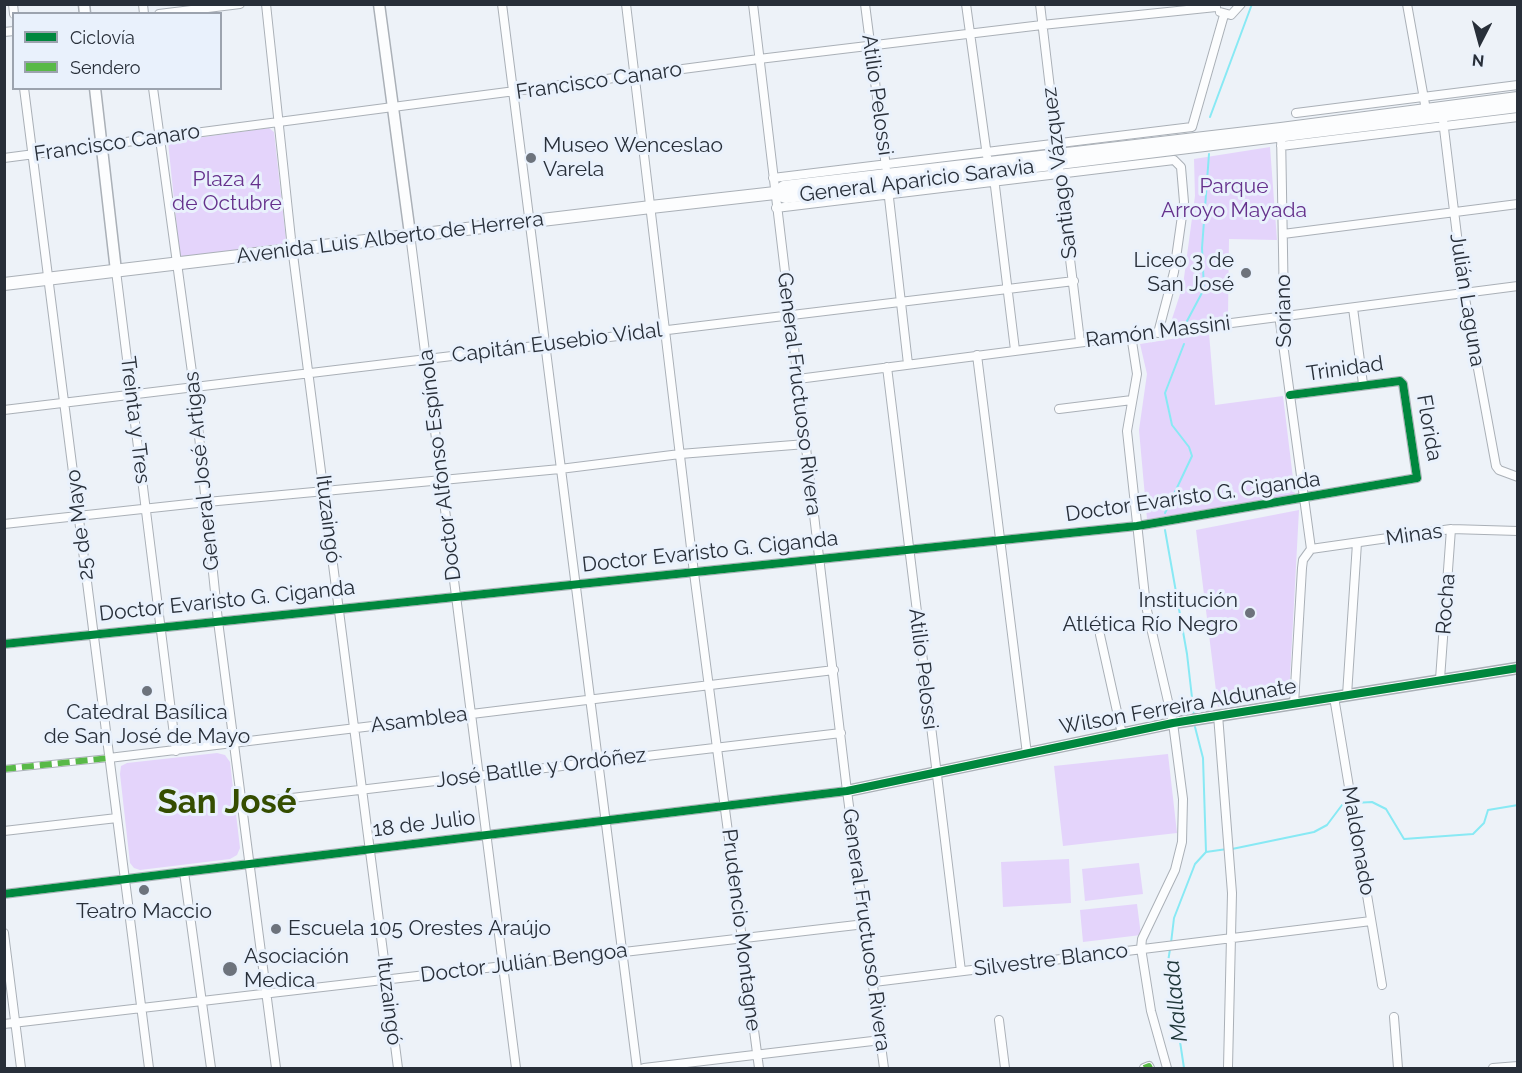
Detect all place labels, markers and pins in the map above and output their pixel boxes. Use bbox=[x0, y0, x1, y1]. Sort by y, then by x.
place label: Museo Wenceslao Varela bbox=[543, 133, 723, 183]
marker: Museo Wenceslao Varela bbox=[524, 151, 538, 165]
place label: Liceo 3 de San José bbox=[1134, 248, 1234, 298]
marker: Liceo 3 de San José bbox=[1239, 266, 1253, 280]
place label: Institución Atlética Río Negro bbox=[1062, 588, 1238, 638]
marker: Institución Atlética Río Negro bbox=[1243, 606, 1257, 620]
marker: Catedral Basílica de San José de Mayo bbox=[140, 684, 154, 698]
place label: Catedral Basílica de San José de Mayo bbox=[44, 700, 250, 750]
marker: Teatro Maccio bbox=[137, 883, 151, 897]
place label: Teatro Maccio bbox=[76, 899, 212, 925]
place label: Escuela 105 Orestes Araújo bbox=[288, 916, 551, 942]
marker: Escuela 105 Orestes Araújo bbox=[269, 922, 283, 936]
place label: Asociación Medica bbox=[244, 944, 349, 994]
marker: Asociación Medica bbox=[221, 960, 239, 978]

